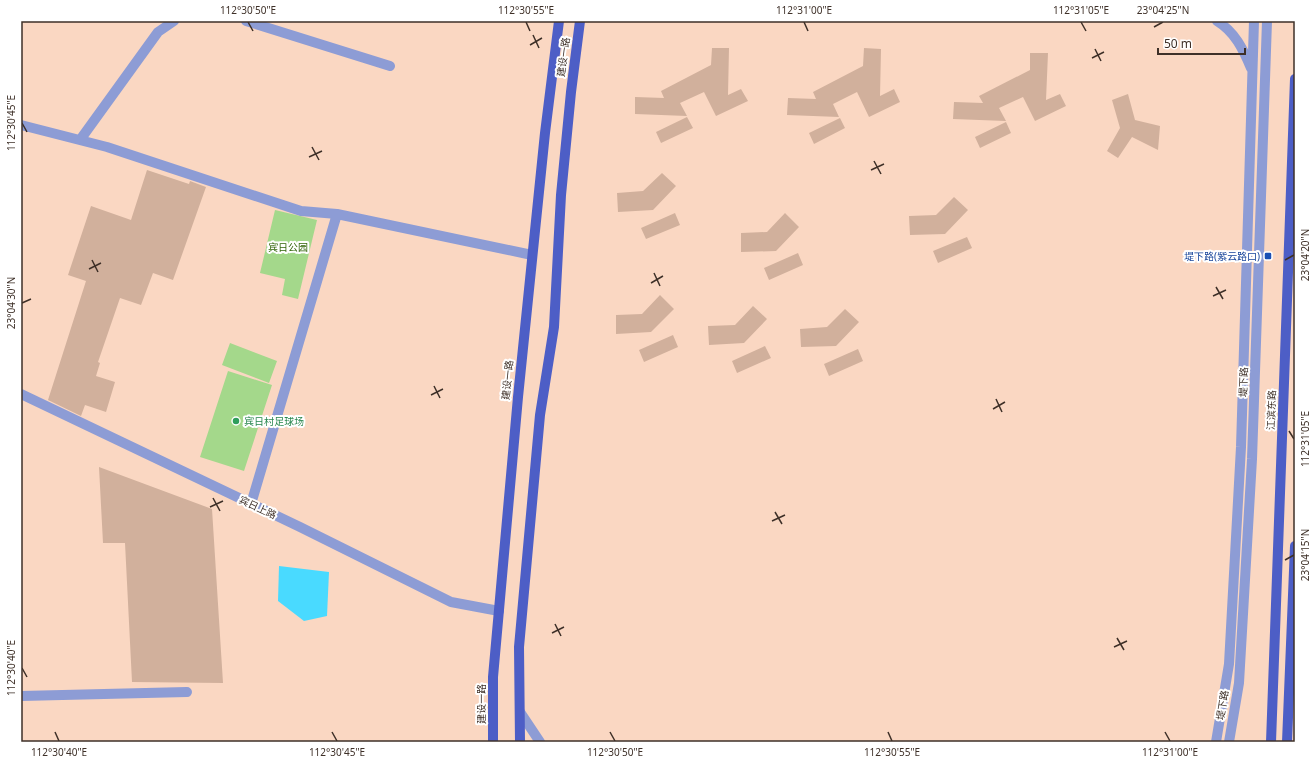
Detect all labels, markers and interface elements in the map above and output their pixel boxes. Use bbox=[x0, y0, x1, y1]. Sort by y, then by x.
text: 112°30'50"E bbox=[220, 3, 276, 17]
text: 112°30'55"E bbox=[498, 3, 554, 17]
text: 112°31'00"E bbox=[776, 3, 832, 17]
text: 112°31'05"E bbox=[1053, 3, 1109, 17]
text: 23°04'25"N bbox=[1137, 3, 1189, 17]
scale bar bbox=[1158, 30, 1245, 56]
text: 50 m bbox=[1164, 35, 1192, 52]
street label: 建设一路 bbox=[553, 36, 573, 78]
text: 112°30'45"E bbox=[4, 95, 18, 151]
text: 23°04'20"N bbox=[1298, 229, 1312, 281]
park label: 宾日公园 bbox=[268, 240, 308, 254]
place label: 堤下路(紫云路口) bbox=[1184, 249, 1260, 263]
marker: 堤下路(紫云路口) bbox=[1263, 251, 1273, 261]
text: 23°04'30"N bbox=[4, 277, 18, 329]
street label: 建设一路 bbox=[498, 359, 516, 401]
street label: 堤下路 bbox=[1235, 367, 1251, 397]
street label: 江滨东路 bbox=[1263, 390, 1279, 430]
text: 112°31'05"E bbox=[1298, 411, 1312, 467]
place label: 宾日村足球场 bbox=[244, 414, 304, 428]
marker: 宾日村足球场 bbox=[231, 416, 241, 426]
street label: 宾日上路 bbox=[237, 492, 279, 522]
text: 23°04'15"N bbox=[1298, 529, 1312, 581]
text: 112°30'40"E bbox=[4, 640, 18, 696]
street label: 建设一路 bbox=[474, 684, 488, 724]
street label: 堤下路 bbox=[1213, 689, 1231, 721]
text: 112°30'40"E bbox=[31, 745, 87, 759]
text: 112°30'45"E bbox=[309, 745, 365, 759]
text: 112°30'50"E bbox=[587, 745, 643, 759]
text: 112°30'55"E bbox=[864, 745, 920, 759]
text: 112°31'00"E bbox=[1142, 745, 1198, 759]

